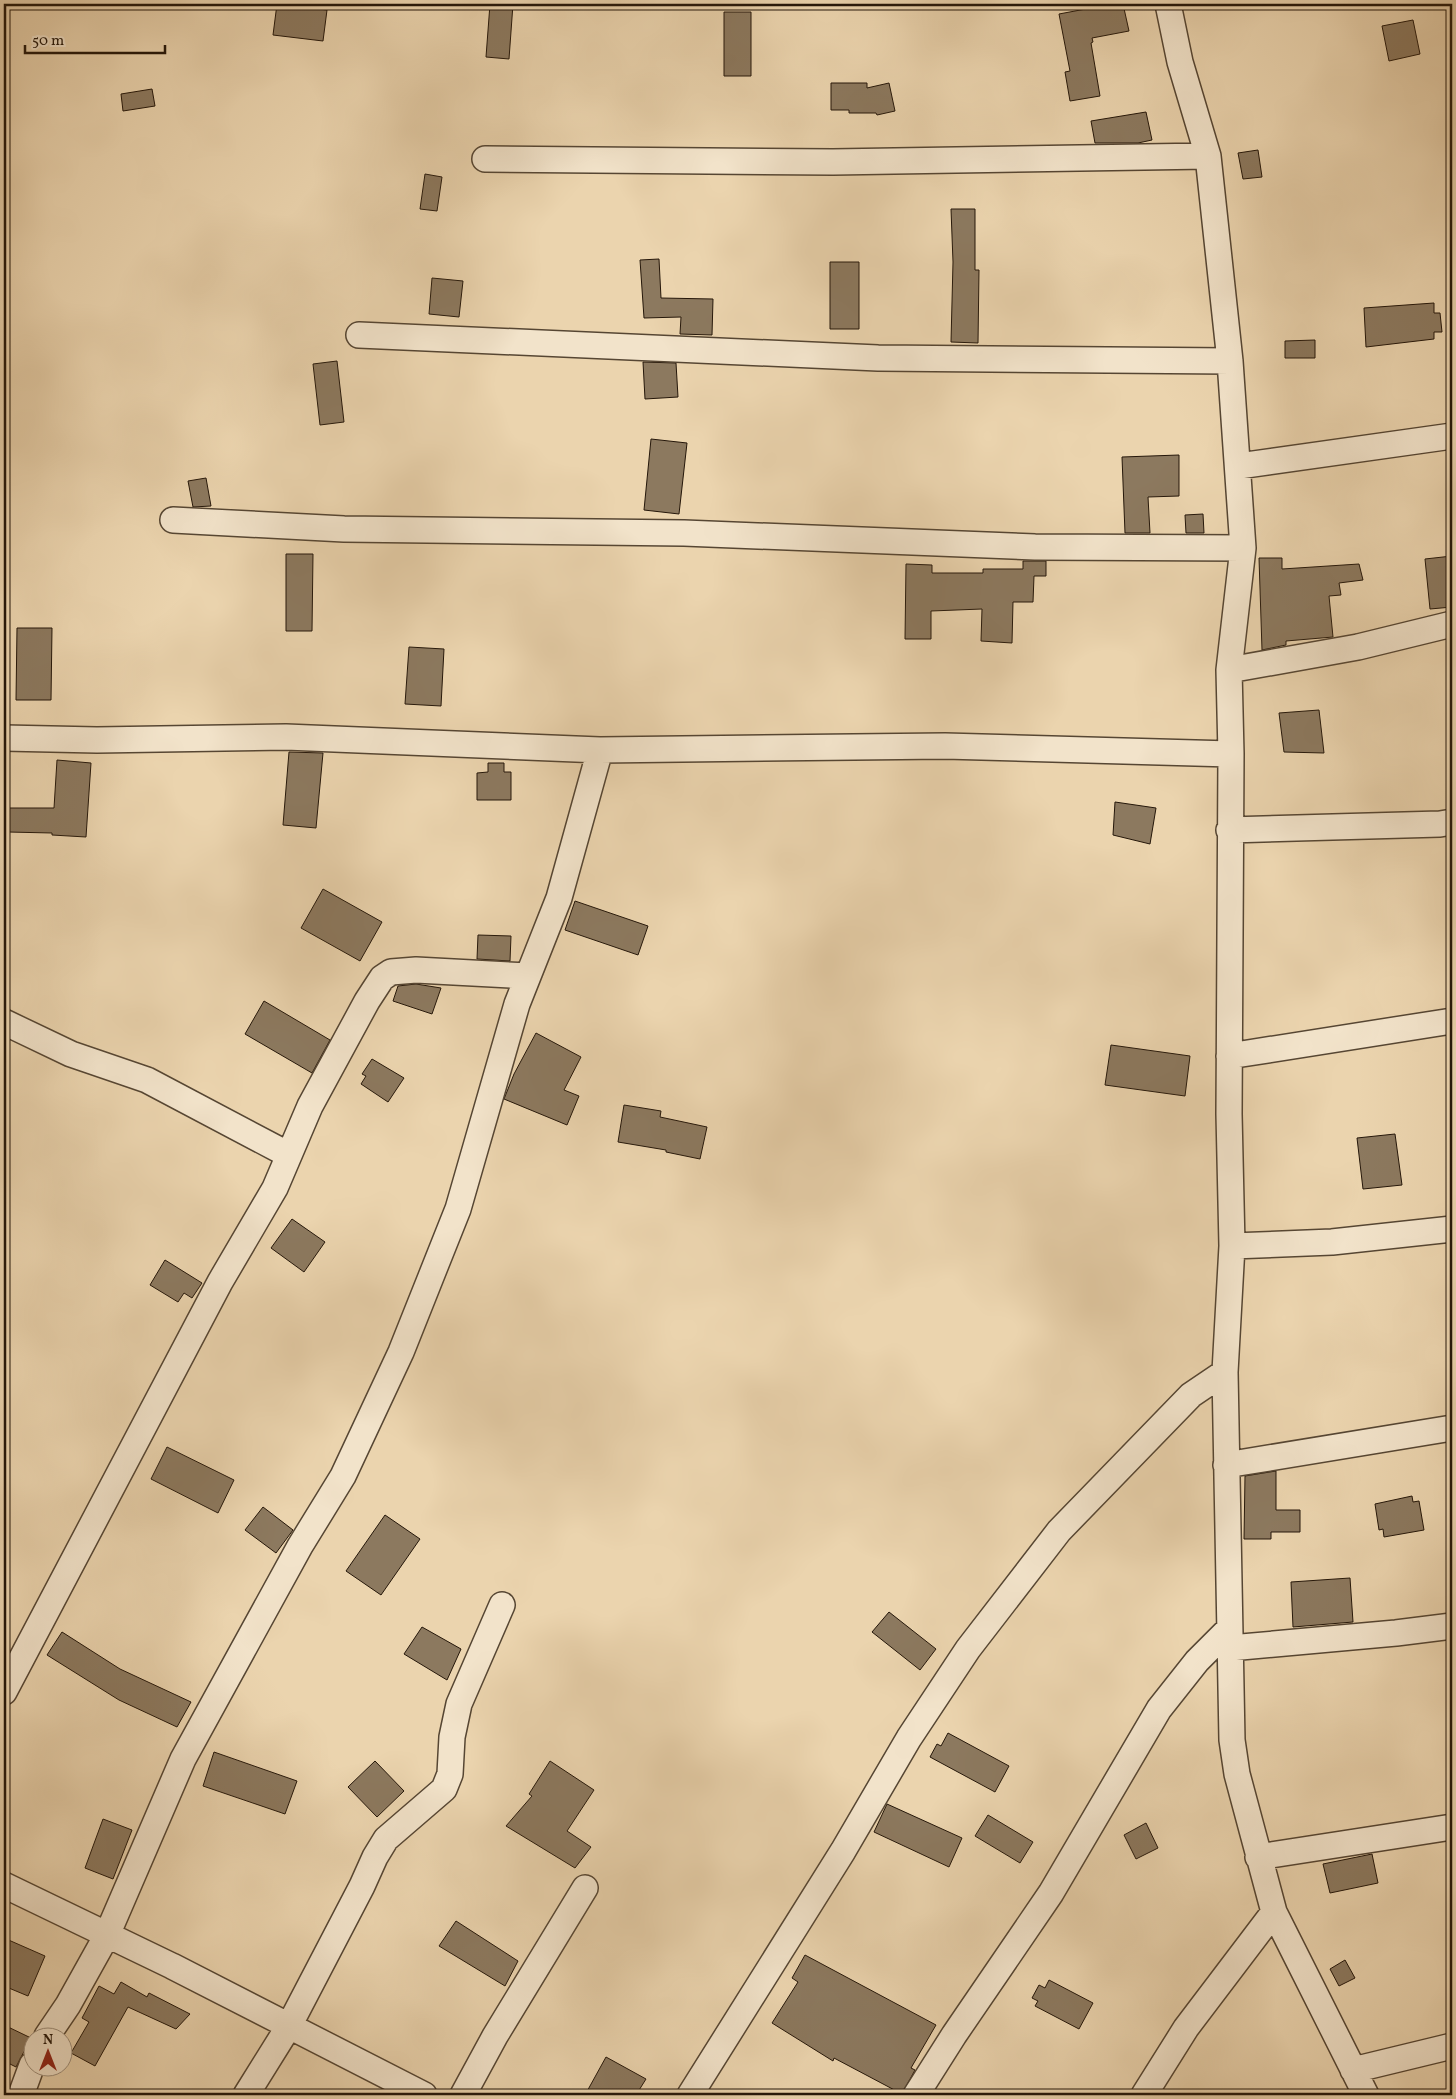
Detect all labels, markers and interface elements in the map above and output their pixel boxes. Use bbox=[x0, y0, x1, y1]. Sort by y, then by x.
scale bar bbox=[25, 22, 165, 54]
text: 50 m bbox=[32, 31, 64, 52]
north arrow bbox=[22, 2026, 72, 2076]
text: N bbox=[43, 2031, 53, 2050]

